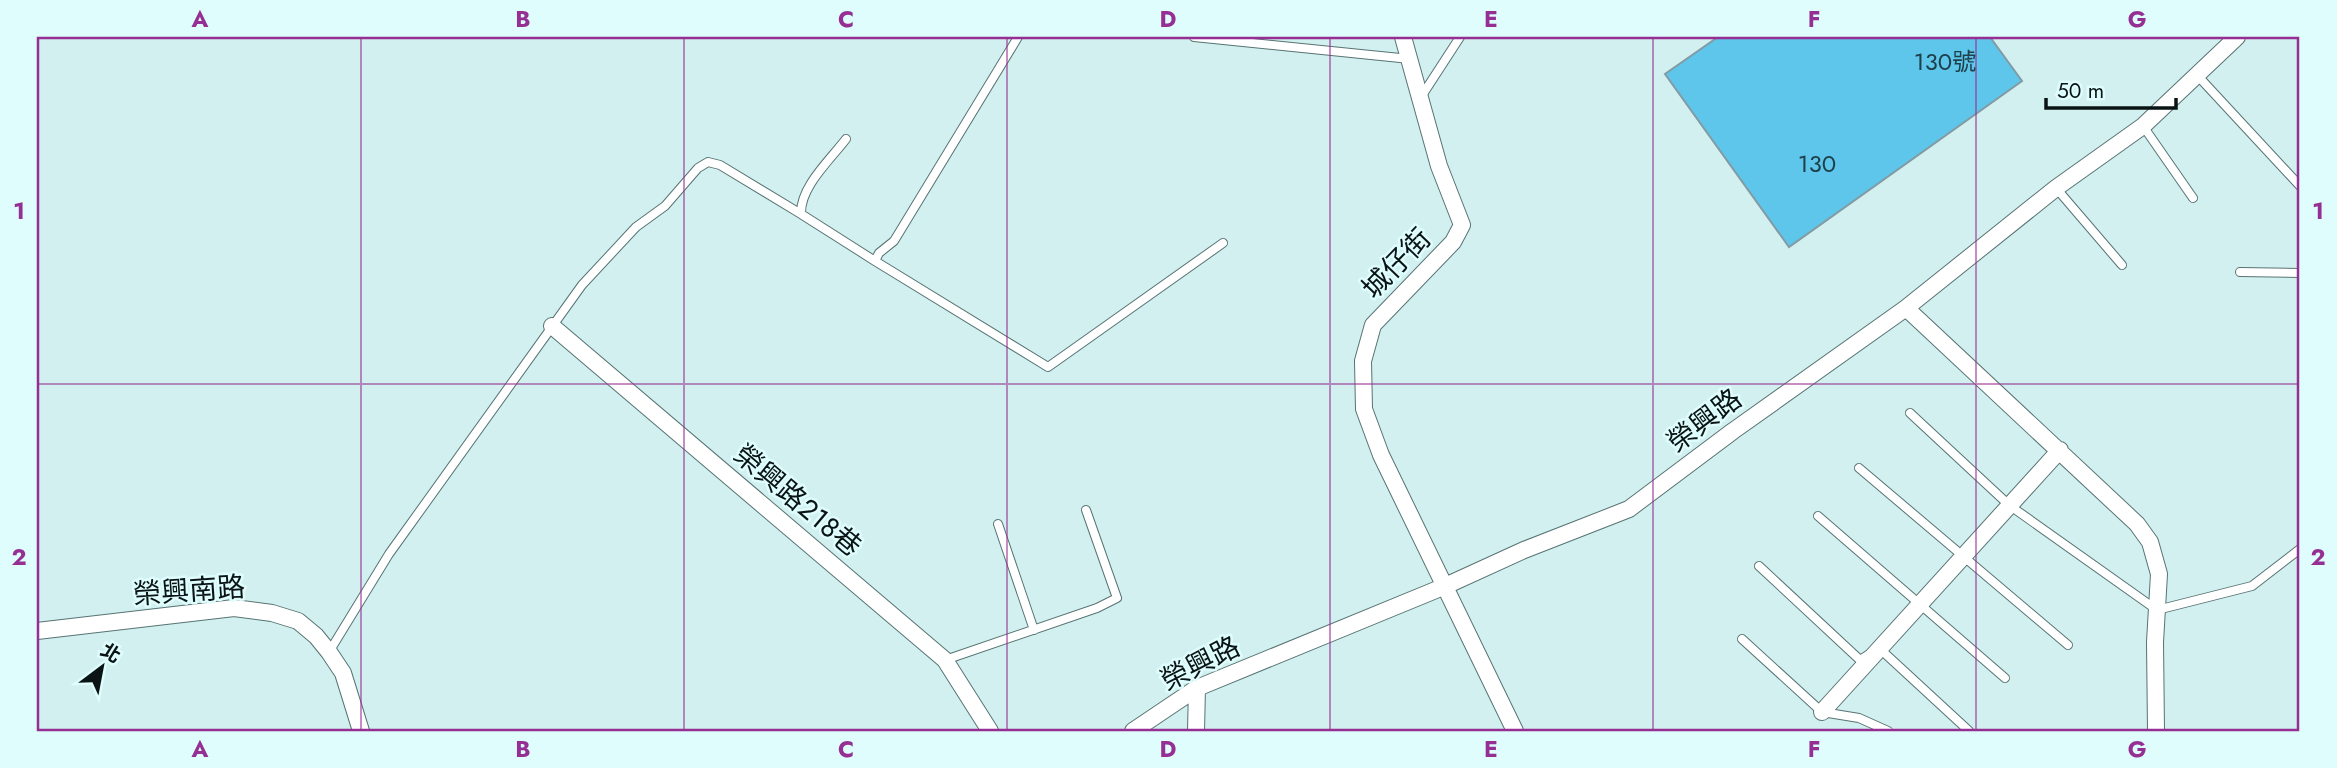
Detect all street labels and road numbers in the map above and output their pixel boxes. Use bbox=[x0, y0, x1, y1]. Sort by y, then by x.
street label: 城仔街 bbox=[1352, 219, 1440, 308]
street label: 榮興路 bbox=[1658, 379, 1750, 462]
street label: 榮興路218巷 bbox=[725, 435, 871, 566]
street label: 榮興南路 bbox=[132, 566, 246, 615]
street label: 榮興路 bbox=[1153, 626, 1247, 701]

